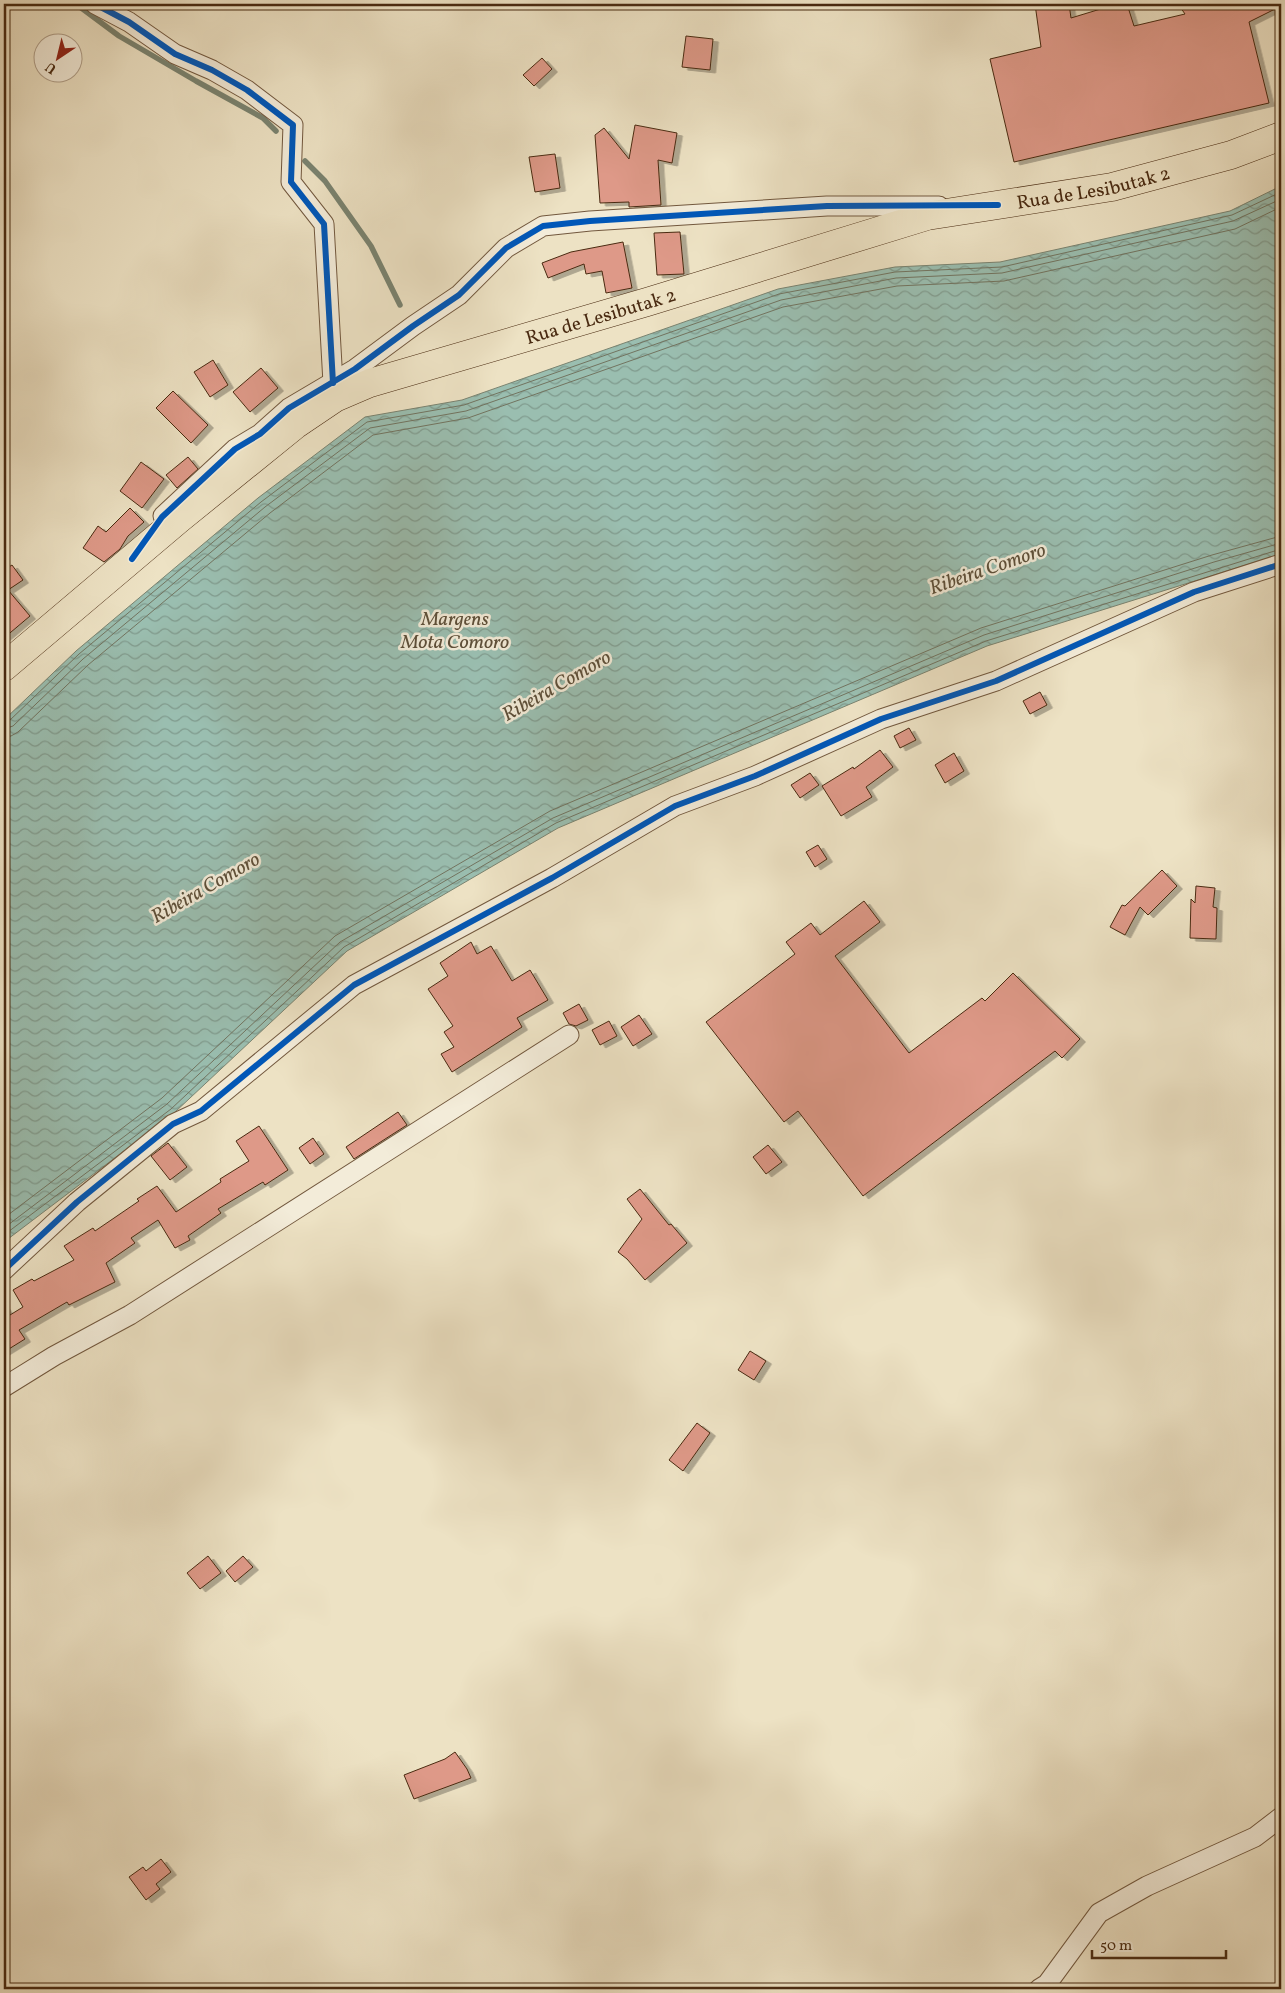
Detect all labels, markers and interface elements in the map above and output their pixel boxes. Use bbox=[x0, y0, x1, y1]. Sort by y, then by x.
north arrow bbox=[32, 32, 82, 82]
text: U bbox=[42, 57, 61, 78]
street label: Rua de Lesibutak 2 bbox=[1015, 161, 1173, 217]
street label: Rua de Lesibutak 2 bbox=[523, 283, 680, 352]
water label: Ribeira Comoro bbox=[926, 537, 1050, 603]
water label: Margens Mota Comoro bbox=[400, 606, 509, 657]
water label: Ribeira Comoro bbox=[497, 644, 617, 729]
water label: Ribeira Comoro bbox=[146, 846, 266, 931]
scale bar bbox=[1092, 1928, 1226, 1960]
text: 50 m bbox=[1100, 1936, 1132, 1957]

